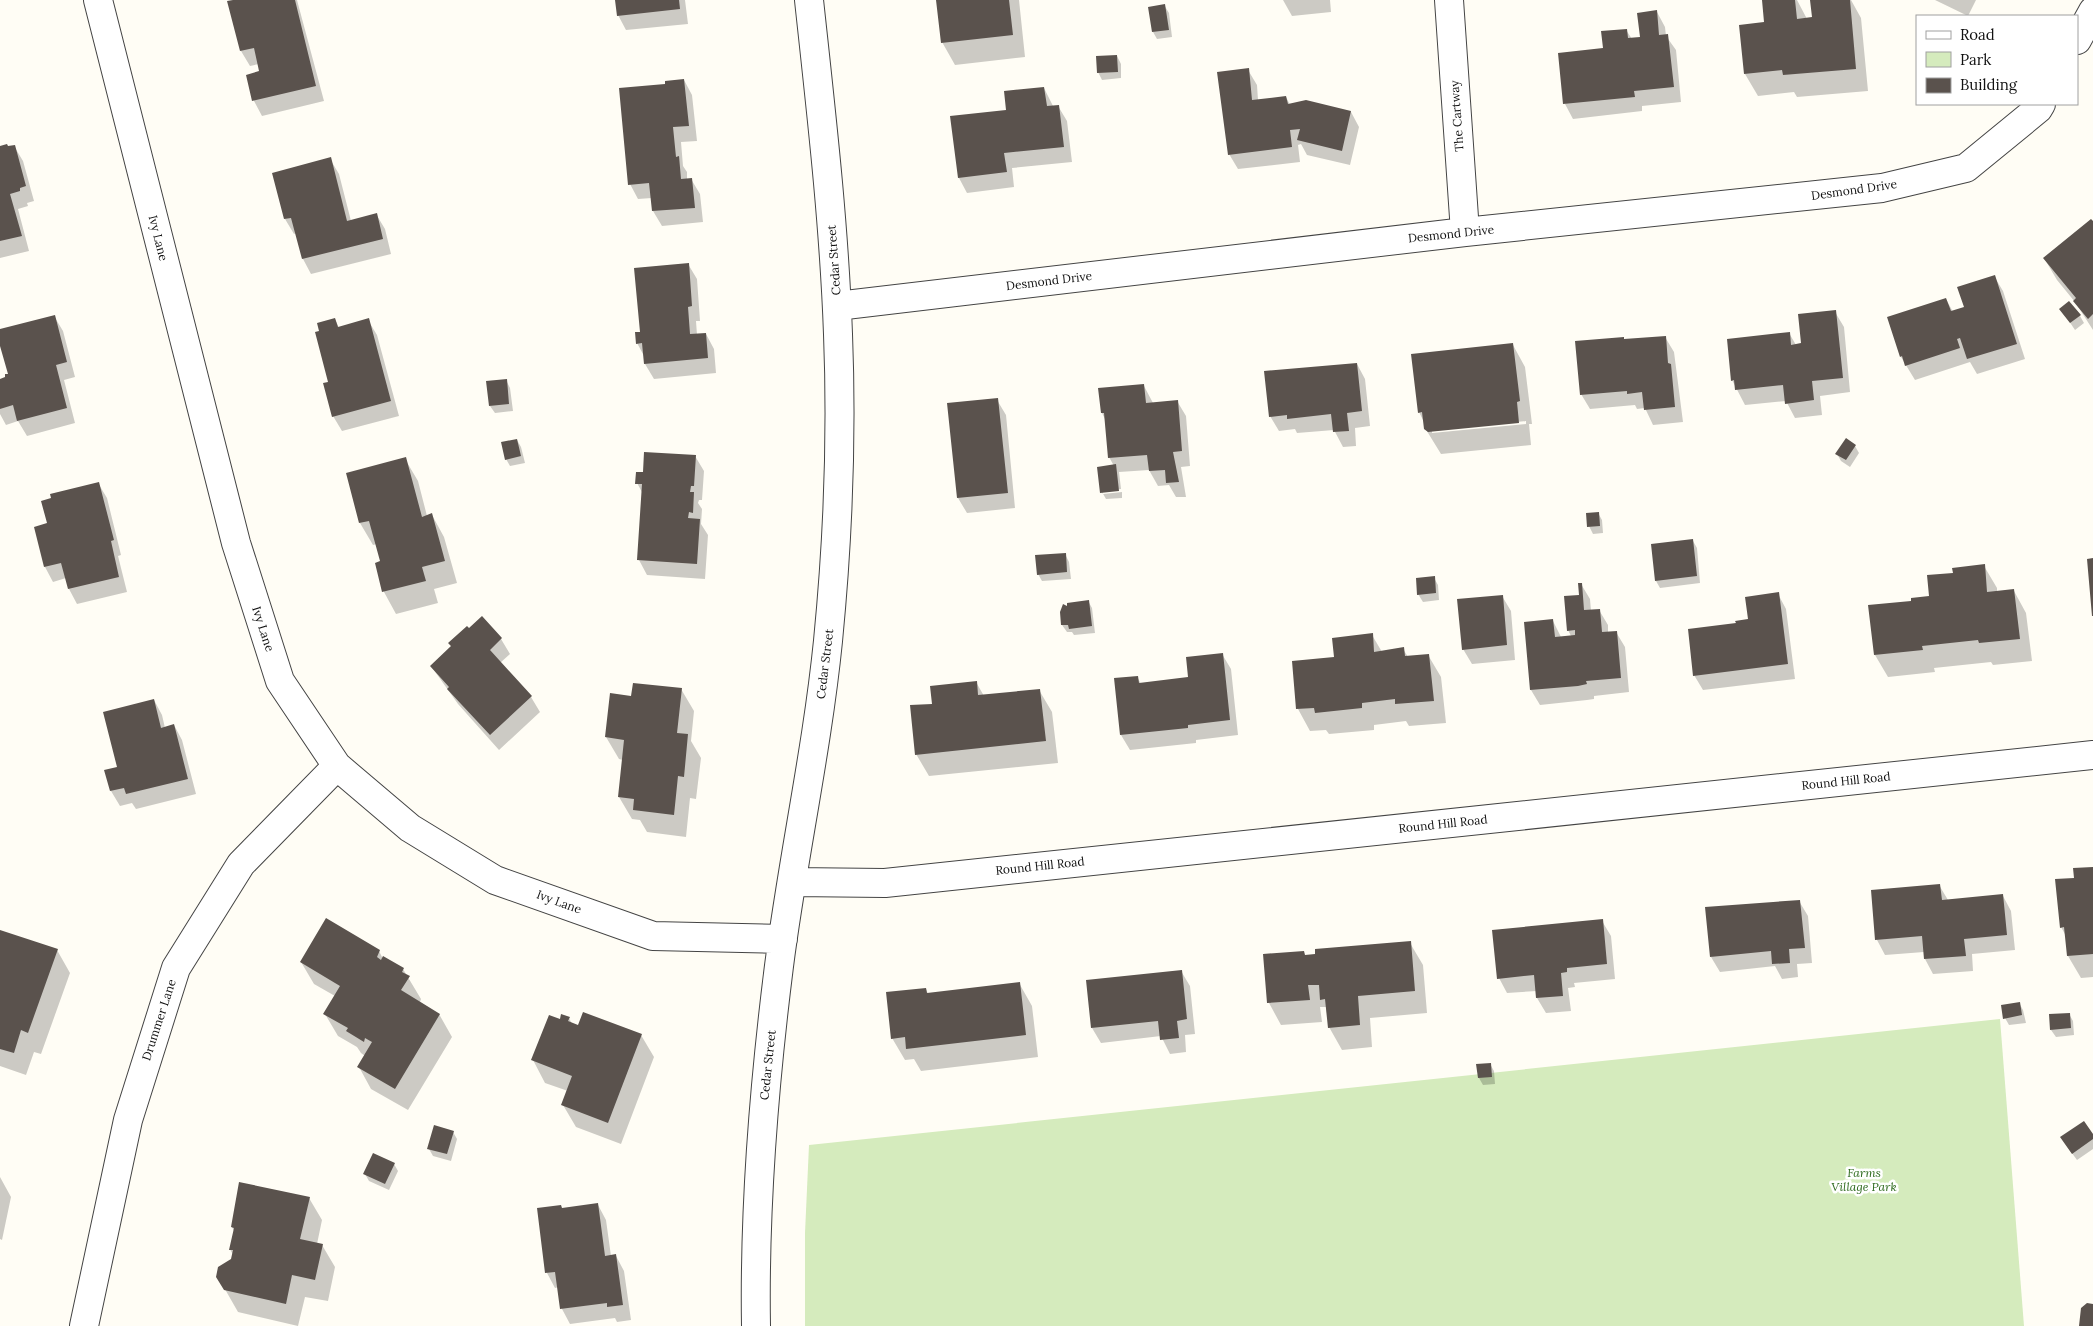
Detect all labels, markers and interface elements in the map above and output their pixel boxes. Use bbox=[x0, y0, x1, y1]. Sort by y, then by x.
legend bbox=[1916, 15, 2078, 105]
text: Road bbox=[1960, 25, 1995, 44]
text: Park bbox=[1960, 50, 1991, 69]
text: Building bbox=[1960, 75, 2018, 94]
street label: The Cartway bbox=[1446, 79, 1466, 152]
street label: Desmond Drive bbox=[1810, 176, 1898, 203]
street label: Ivy Lane bbox=[146, 213, 172, 263]
street label: Desmond Drive bbox=[1407, 221, 1495, 245]
street label: Cedar Street bbox=[824, 224, 843, 296]
street label: Desmond Drive bbox=[1005, 268, 1093, 293]
street label: Ivy Lane bbox=[249, 604, 278, 654]
street label: Cedar Street bbox=[813, 628, 836, 700]
street label: Round Hill Road bbox=[1801, 768, 1891, 793]
street label: Round Hill Road bbox=[1398, 811, 1488, 836]
street label: Round Hill Road bbox=[995, 853, 1085, 878]
street label: Ivy Lane bbox=[535, 887, 584, 917]
street label: Drummer Lane bbox=[138, 977, 179, 1062]
street label: Cedar Street bbox=[756, 1029, 779, 1101]
park label: Farms Village Park bbox=[1831, 1165, 1897, 1194]

